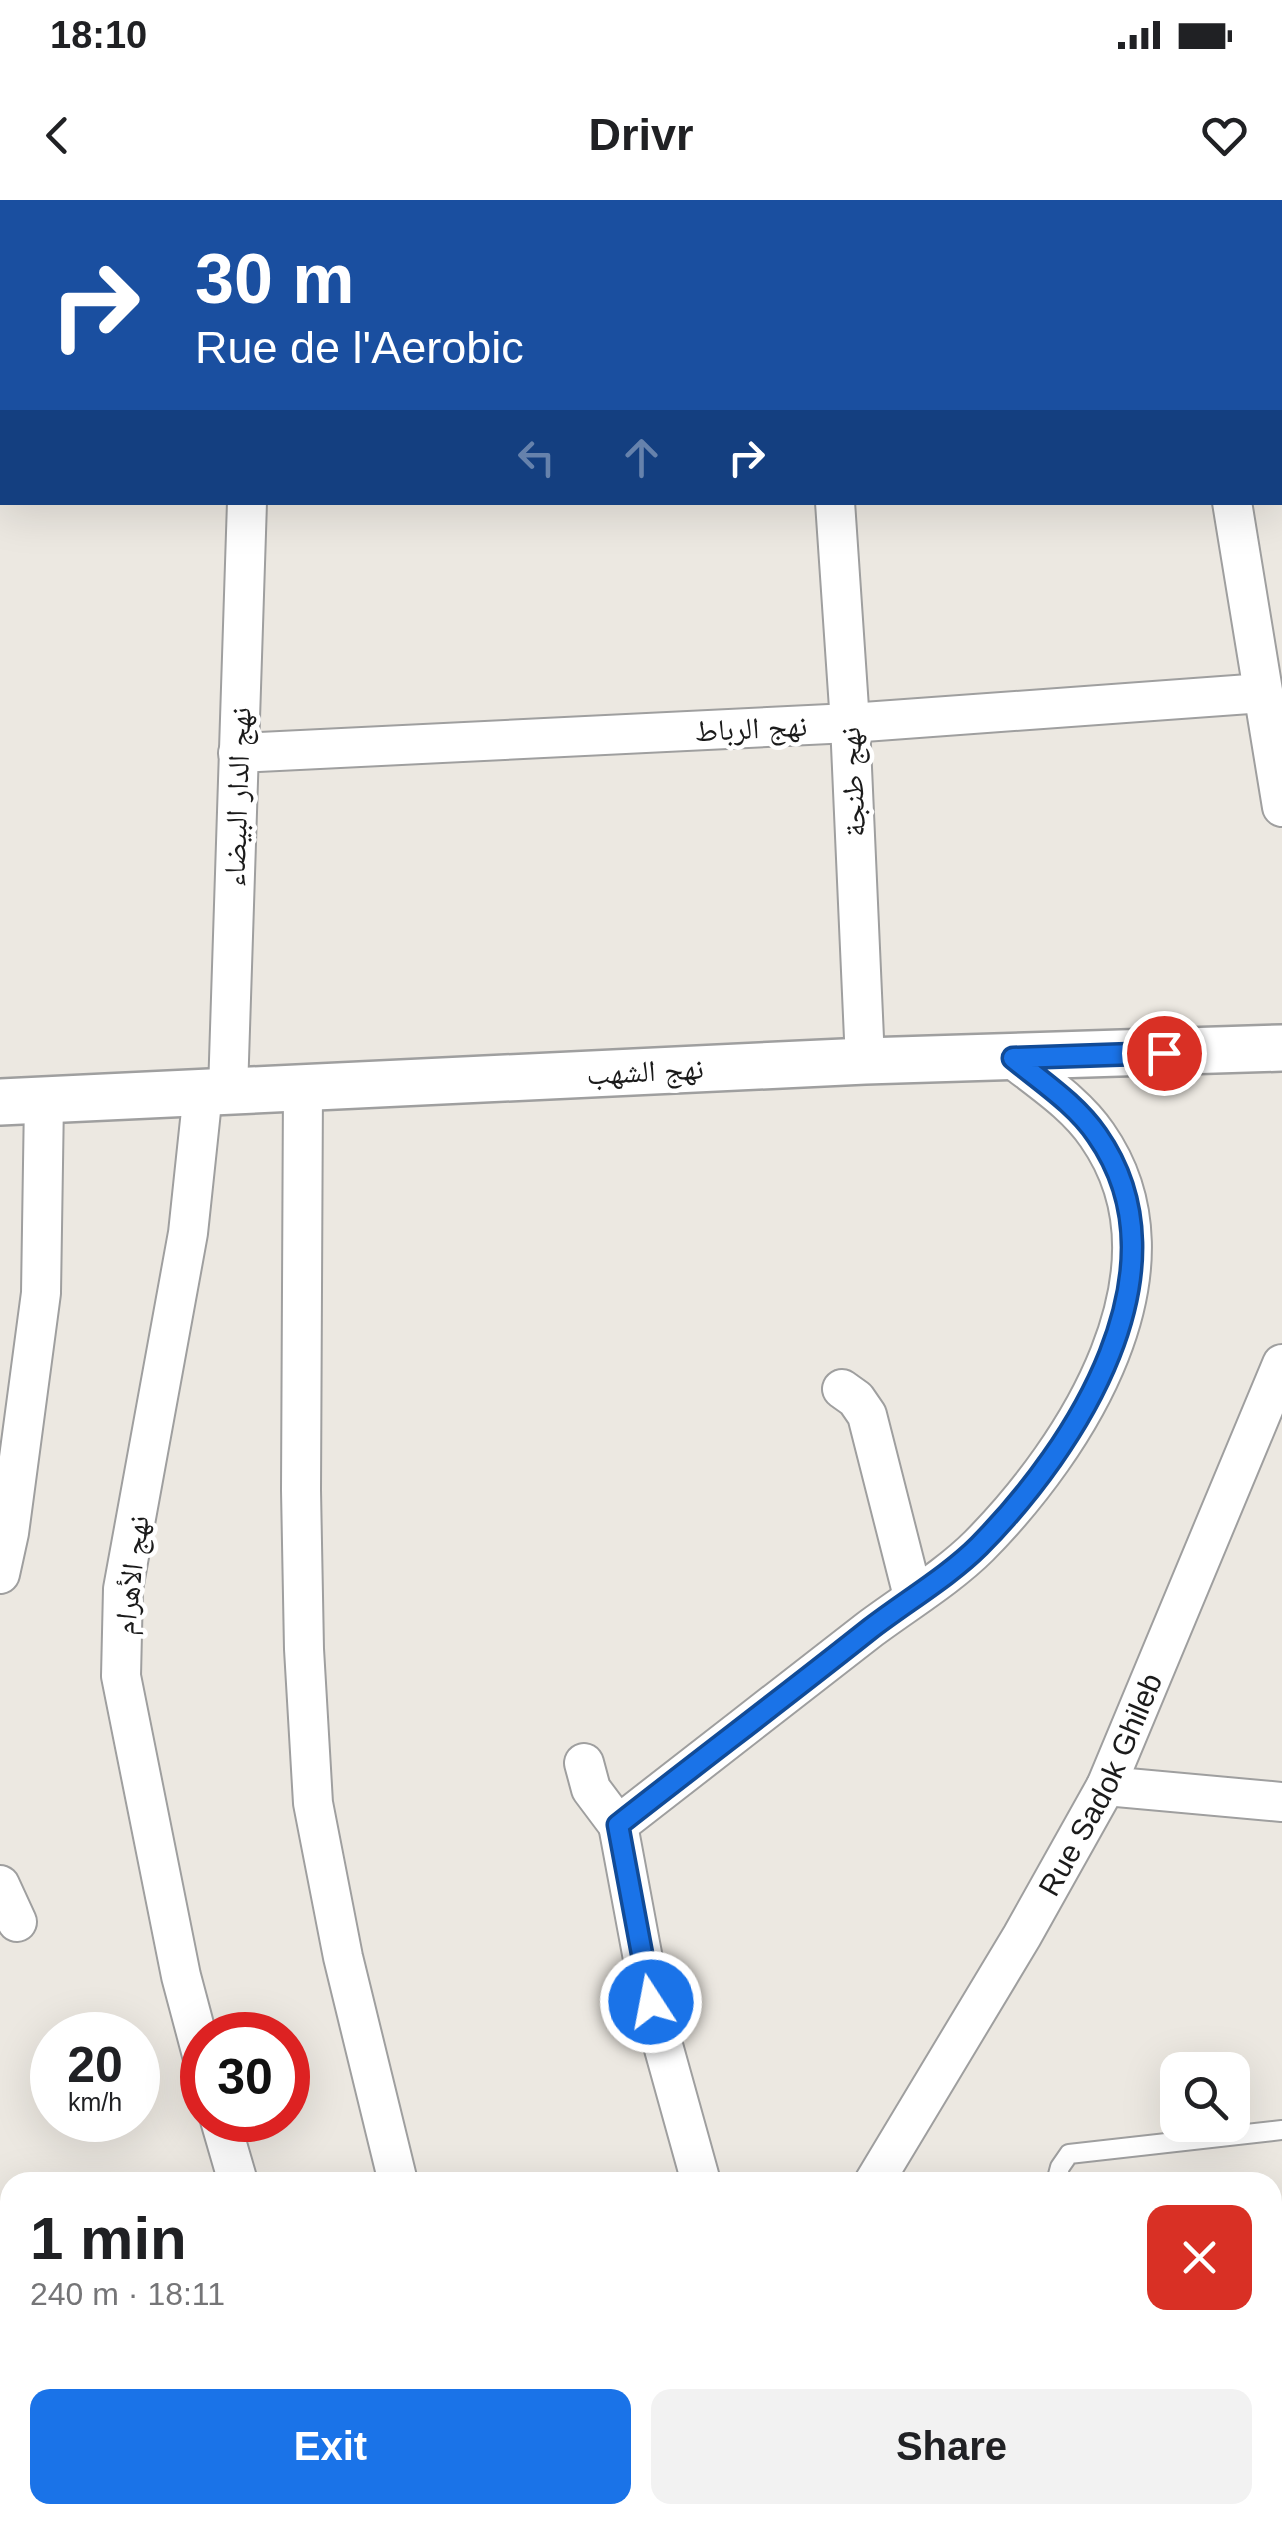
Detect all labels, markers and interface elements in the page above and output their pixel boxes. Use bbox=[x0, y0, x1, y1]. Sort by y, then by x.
text: 18:10 bbox=[50, 14, 147, 56]
icon: back bbox=[30, 108, 85, 163]
icon: heart bbox=[1197, 108, 1252, 163]
text: Drivr bbox=[588, 109, 694, 160]
icon: right bbox=[30, 240, 160, 370]
text: 30 m bbox=[195, 240, 355, 318]
text: Rue de l'Aerobic bbox=[195, 322, 524, 373]
icon: left bbox=[509, 430, 564, 485]
icon: ahead bbox=[614, 430, 669, 485]
icon: right bbox=[719, 430, 774, 485]
street label: نهج الدار البيضاء bbox=[217, 707, 260, 888]
street label: نهج الرباط bbox=[694, 709, 808, 750]
street label: نهج طنجة bbox=[833, 726, 874, 838]
pin bbox=[1122, 1011, 1207, 1096]
icon: arrive bbox=[1137, 1026, 1192, 1081]
street label: نهج الشهب bbox=[586, 1051, 705, 1094]
street label: نهج الأهرام bbox=[107, 1514, 158, 1637]
street label: Rue Sadok Ghileb bbox=[1032, 1668, 1168, 1901]
position arrow bbox=[599, 1950, 703, 2054]
speed limit sign: 30 bbox=[180, 2012, 310, 2142]
text: 20 bbox=[67, 2037, 123, 2093]
map controls bbox=[1160, 2052, 1250, 2142]
button: search bbox=[1160, 2052, 1250, 2142]
text: km/h bbox=[68, 2088, 122, 2116]
text: 1 min bbox=[30, 2205, 187, 2272]
button: close bbox=[1147, 2205, 1252, 2310]
text: 240 m · 18:11 bbox=[30, 2276, 225, 2312]
button: Exit bbox=[30, 2389, 631, 2504]
button: Share bbox=[651, 2389, 1252, 2504]

